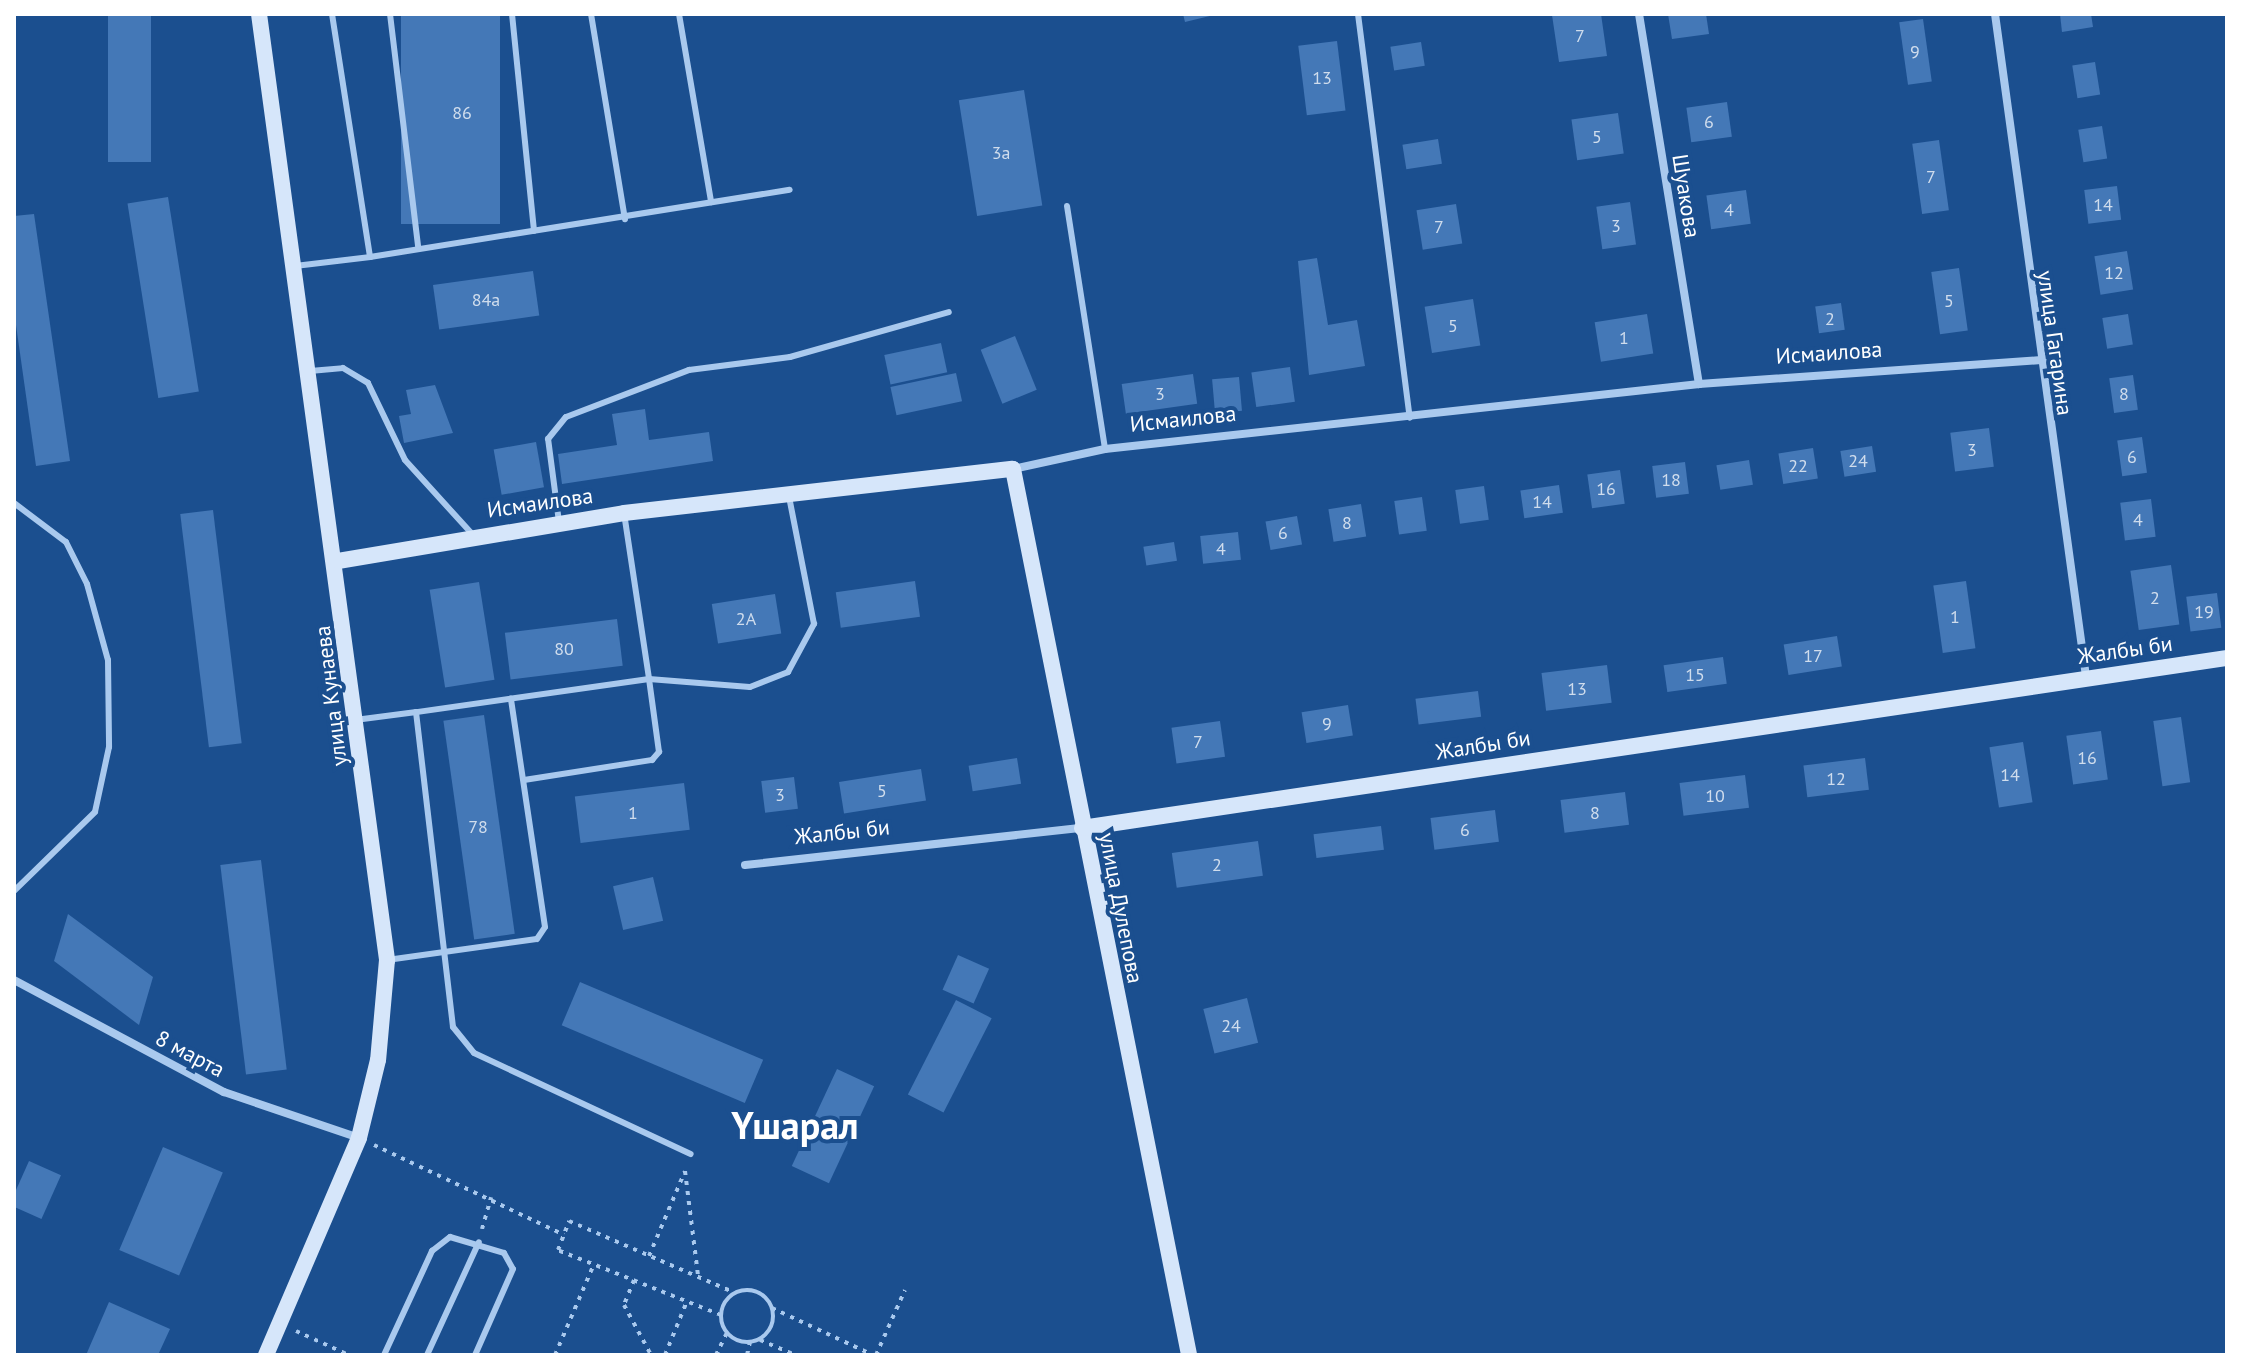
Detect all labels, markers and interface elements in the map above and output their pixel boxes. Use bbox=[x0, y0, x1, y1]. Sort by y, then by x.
house number: 7 bbox=[1575, 25, 1585, 47]
house number: 9 bbox=[1910, 41, 1920, 63]
house number: 13 bbox=[1312, 67, 1332, 89]
house number: 86 bbox=[452, 102, 472, 124]
house number: 6 bbox=[1704, 111, 1714, 133]
house number: 5 bbox=[1592, 126, 1602, 148]
house number: 3а bbox=[992, 142, 1010, 164]
street label: Шуакова bbox=[1666, 152, 1706, 240]
house number: 7 bbox=[1926, 166, 1936, 188]
house number: 14 bbox=[2093, 194, 2113, 216]
house number: 4 bbox=[1724, 199, 1734, 221]
house number: 3 bbox=[1611, 215, 1621, 237]
house number: 7 bbox=[1434, 216, 1444, 238]
house number: 12 bbox=[2104, 262, 2124, 284]
street label: улица Гагарина bbox=[2032, 269, 2078, 417]
house number: 84а bbox=[472, 289, 500, 311]
house number: 5 bbox=[1944, 290, 1954, 312]
house number: 2 bbox=[1825, 308, 1835, 330]
house number: 5 bbox=[1448, 315, 1458, 337]
house number: 1 bbox=[1619, 327, 1629, 349]
street label: Исмаилова bbox=[1775, 336, 1883, 370]
house number: 3 bbox=[1155, 383, 1165, 405]
house number: 8 bbox=[2119, 383, 2129, 405]
street label: Исмаилова bbox=[1129, 400, 1237, 438]
house number: 3 bbox=[1967, 439, 1977, 461]
house number: 6 bbox=[2127, 446, 2137, 468]
house number: 24 bbox=[1848, 450, 1868, 472]
house number: 22 bbox=[1788, 455, 1808, 477]
house number: 18 bbox=[1661, 469, 1681, 491]
house number: 16 bbox=[1596, 478, 1616, 500]
street label: Исмаилова bbox=[485, 482, 595, 524]
house number: 14 bbox=[1532, 491, 1552, 513]
house number: 4 bbox=[2133, 509, 2143, 531]
house number: 8 bbox=[1342, 512, 1352, 534]
house number: 6 bbox=[1278, 522, 1288, 544]
house number: 4 bbox=[1216, 538, 1226, 560]
house number: 2 bbox=[2150, 587, 2160, 609]
house number: 19 bbox=[2194, 601, 2214, 623]
house number: 1 bbox=[1950, 606, 1960, 628]
house number: 2А bbox=[736, 608, 756, 630]
street label: улица Кунаева bbox=[309, 624, 353, 768]
street label: Жалбы би bbox=[2076, 630, 2174, 670]
house number: 80 bbox=[554, 638, 574, 660]
house number: 17 bbox=[1803, 645, 1823, 667]
house number: 15 bbox=[1685, 664, 1705, 686]
house number: 13 bbox=[1567, 678, 1587, 700]
house number: 9 bbox=[1322, 713, 1332, 735]
street label: Жалбы би bbox=[1434, 724, 1532, 766]
house number: 7 bbox=[1193, 731, 1203, 753]
house number: 16 bbox=[2077, 747, 2097, 769]
house number: 14 bbox=[2000, 764, 2020, 786]
house number: 12 bbox=[1826, 768, 1846, 790]
house number: 5 bbox=[877, 780, 887, 802]
house number: 3 bbox=[775, 784, 785, 806]
house number: 10 bbox=[1705, 785, 1725, 807]
house number: 1 bbox=[628, 802, 638, 824]
house number: 8 bbox=[1590, 802, 1600, 824]
street label: Жалбы би bbox=[793, 814, 891, 850]
house number: 78 bbox=[468, 816, 488, 838]
house number: 6 bbox=[1460, 819, 1470, 841]
street label: улица Дулепова bbox=[1093, 830, 1149, 986]
house number: 2 bbox=[1212, 854, 1222, 876]
house number: 24 bbox=[1221, 1015, 1241, 1037]
street label: 8 марта bbox=[151, 1025, 229, 1083]
district label: Үшарал bbox=[731, 1102, 859, 1148]

